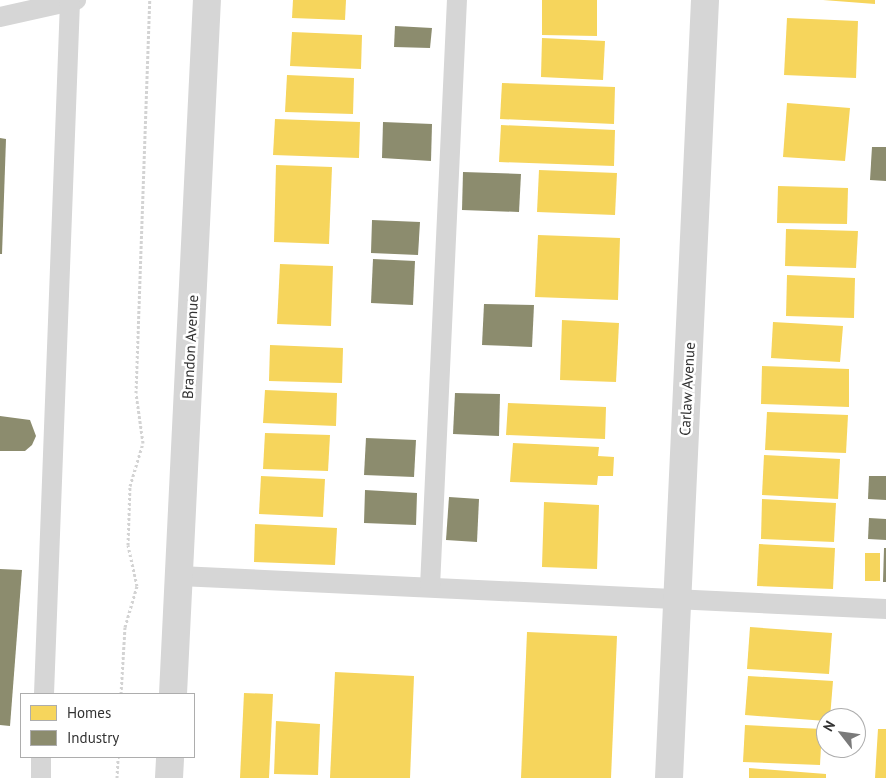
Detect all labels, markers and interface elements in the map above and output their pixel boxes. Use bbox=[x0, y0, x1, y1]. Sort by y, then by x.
street label: Brandon Avenue bbox=[178, 294, 202, 400]
street label: Carlaw Avenue bbox=[676, 341, 698, 437]
legend bbox=[20, 693, 195, 758]
text: Homes bbox=[67, 703, 111, 722]
north arrow bbox=[816, 708, 866, 758]
text: N bbox=[819, 718, 839, 734]
text: Industry bbox=[67, 728, 119, 747]

